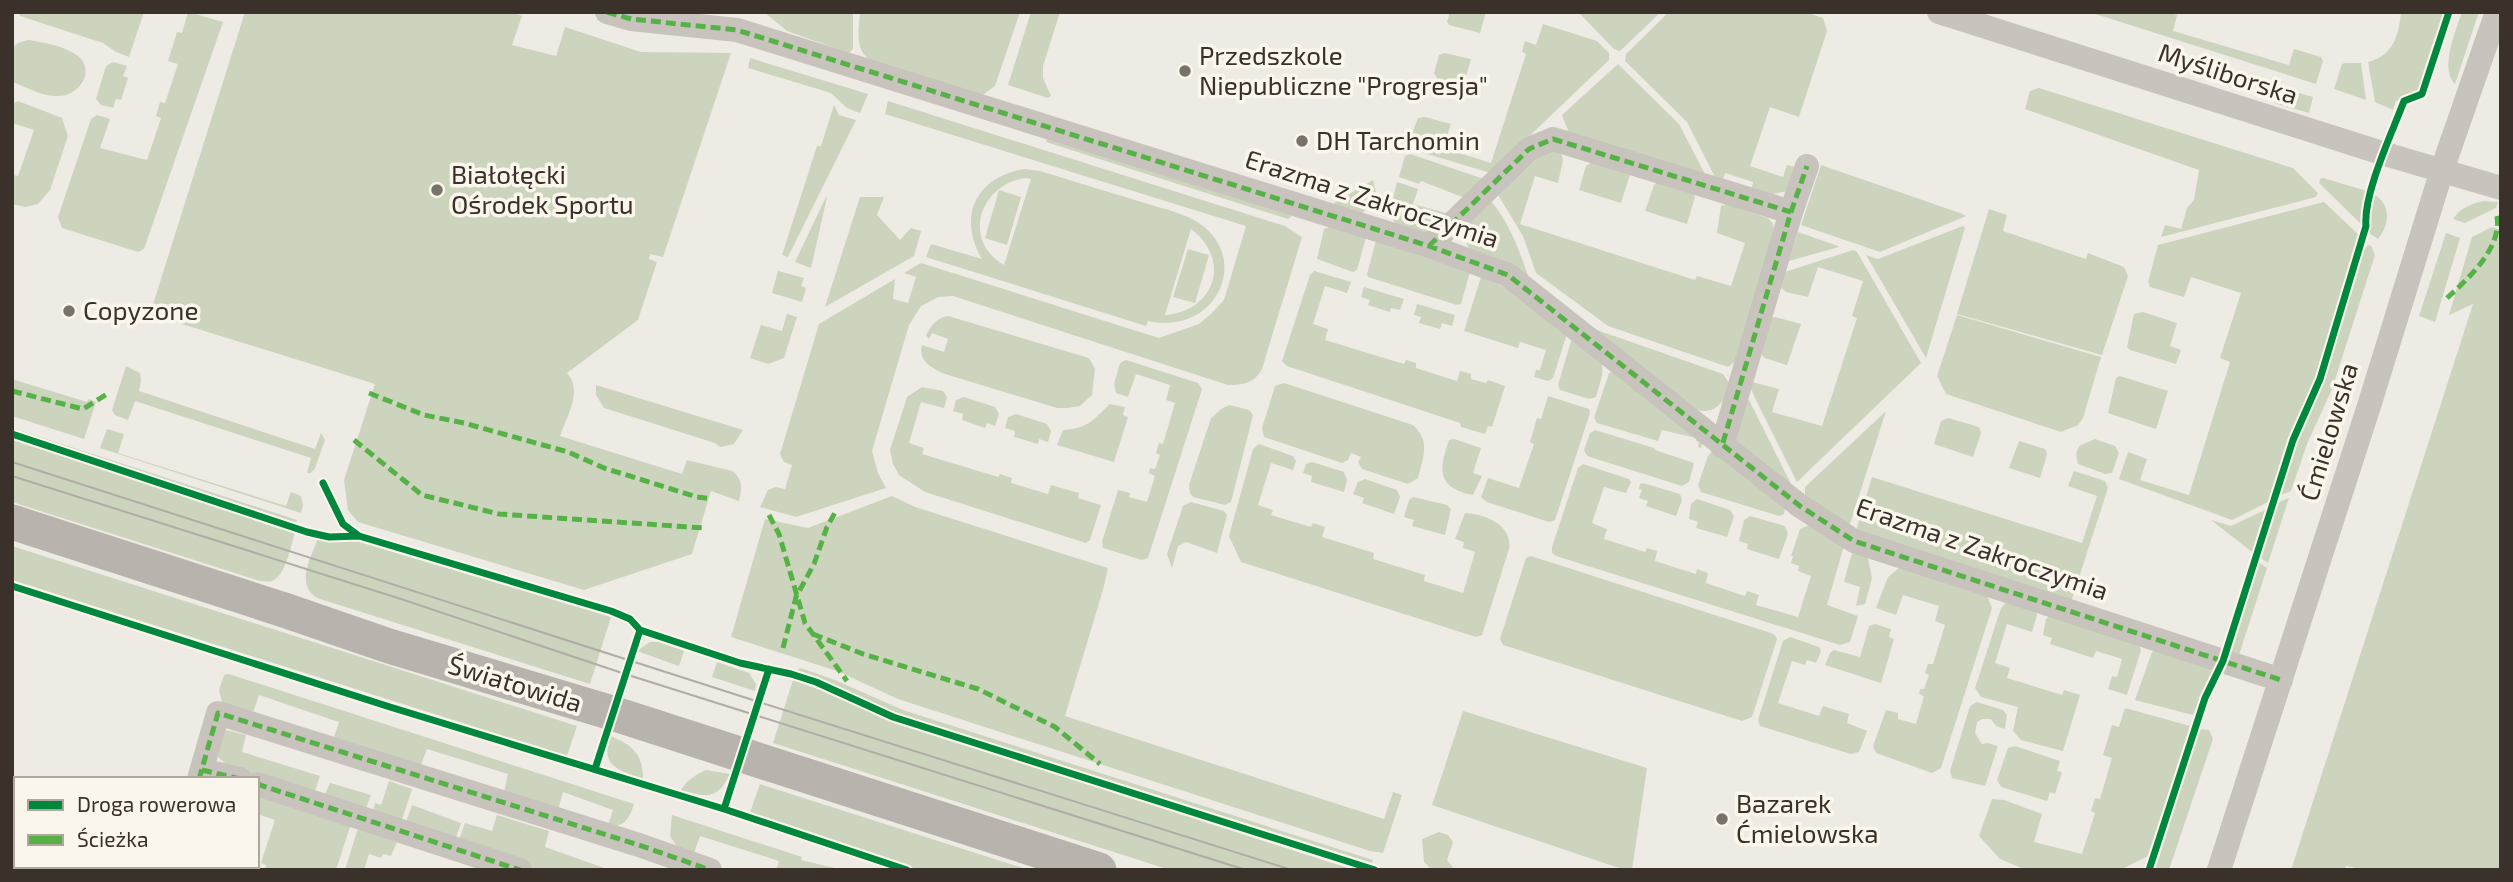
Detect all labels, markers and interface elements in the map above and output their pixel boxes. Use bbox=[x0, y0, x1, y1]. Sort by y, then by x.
street label: Myśliborska bbox=[2155, 35, 2302, 110]
place label: Przedszkole Niepubliczne "Progresja" bbox=[1199, 39, 1488, 100]
marker: Przedszkole Niepubliczne "Progresja" bbox=[1177, 63, 1193, 79]
place label: DH Tarchomin bbox=[1316, 124, 1480, 155]
marker: DH Tarchomin bbox=[1294, 133, 1310, 149]
street label: Erazma z Zakroczymia bbox=[1242, 142, 1503, 253]
place label: Białołęcki Ośrodek Sportu bbox=[451, 158, 634, 219]
marker: Białołęcki Ośrodek Sportu bbox=[429, 182, 445, 198]
place label: Copyzone bbox=[83, 294, 198, 325]
marker: Copyzone bbox=[61, 303, 77, 319]
street label: Ćmielowska bbox=[2292, 359, 2363, 504]
street label: Erazma z Zakroczymia bbox=[1852, 490, 2113, 605]
street label: Światowida bbox=[445, 648, 586, 718]
legend bbox=[14, 777, 259, 868]
place label: Bazarek Ćmielowska bbox=[1736, 787, 1879, 848]
text: Droga rowerowa bbox=[77, 791, 236, 816]
marker: Bazarek Ćmielowska bbox=[1714, 811, 1730, 827]
text: Ścieżka bbox=[77, 826, 148, 851]

